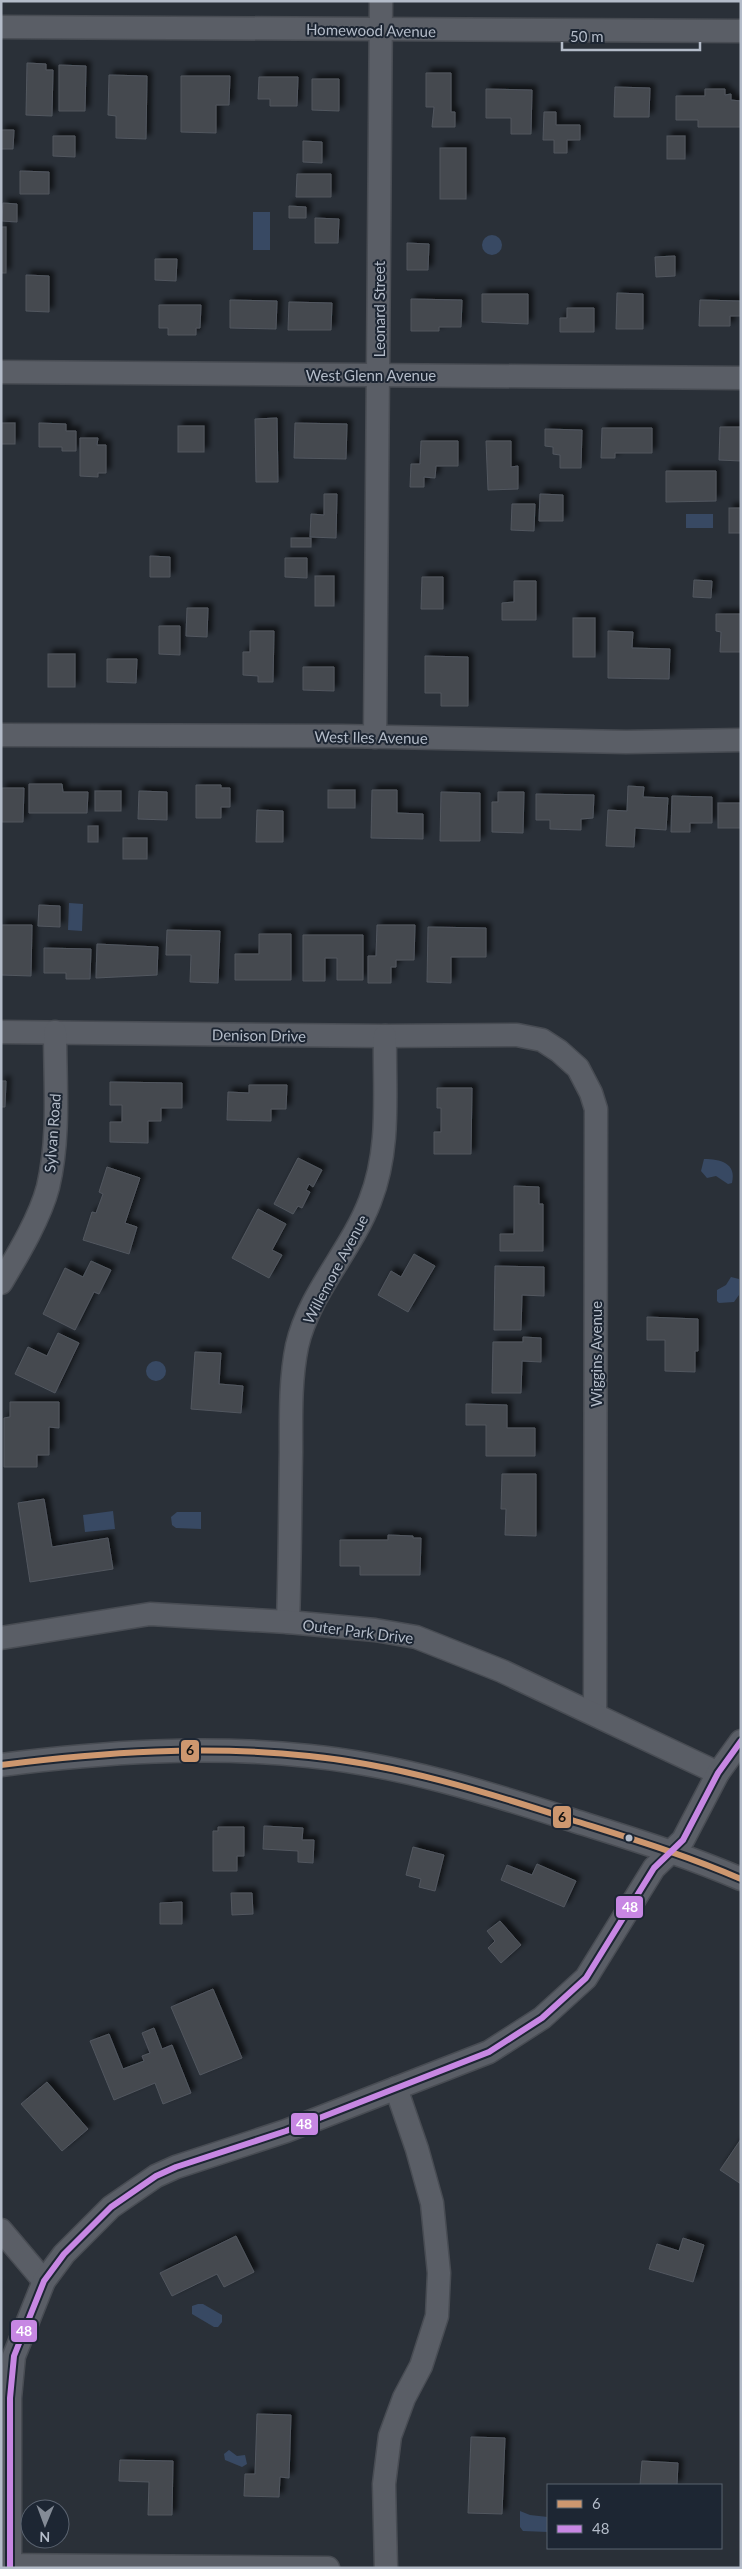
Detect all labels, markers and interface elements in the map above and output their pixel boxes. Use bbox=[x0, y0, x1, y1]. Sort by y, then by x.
street label: Homewood Avenue bbox=[306, 20, 436, 40]
scale bar bbox=[562, 20, 700, 52]
text: 50 m bbox=[570, 27, 604, 45]
street label: Leonard Street bbox=[370, 260, 388, 357]
street label: West Glenn Avenue bbox=[306, 366, 436, 384]
street label: West Iles Avenue bbox=[314, 727, 428, 747]
street label: Denison Drive bbox=[212, 1025, 306, 1045]
street label: Sylvan Road bbox=[40, 1093, 64, 1173]
street label: Willemore Avenue bbox=[299, 1211, 371, 1327]
street label: Wiggins Avenue bbox=[587, 1301, 605, 1407]
street label: Outer Park Drive bbox=[302, 1615, 414, 1647]
line badge: 6 bbox=[180, 1739, 200, 1763]
text: 6 bbox=[186, 1741, 194, 1758]
line badge: 6 bbox=[552, 1805, 572, 1829]
text: 6 bbox=[558, 1808, 566, 1825]
unlabelled marker bbox=[624, 1833, 634, 1843]
line badge: 48 bbox=[615, 1895, 644, 1919]
text: 48 bbox=[622, 1898, 638, 1915]
line badge: 48 bbox=[290, 2112, 319, 2136]
text: 48 bbox=[296, 2115, 312, 2132]
line badge: 48 bbox=[10, 2319, 38, 2343]
text: 48 bbox=[16, 2322, 32, 2339]
legend bbox=[547, 2484, 722, 2549]
text: 6 bbox=[592, 2494, 601, 2512]
north arrow bbox=[20, 2499, 70, 2549]
text: 48 bbox=[592, 2519, 609, 2537]
text: N bbox=[39, 2529, 50, 2546]

